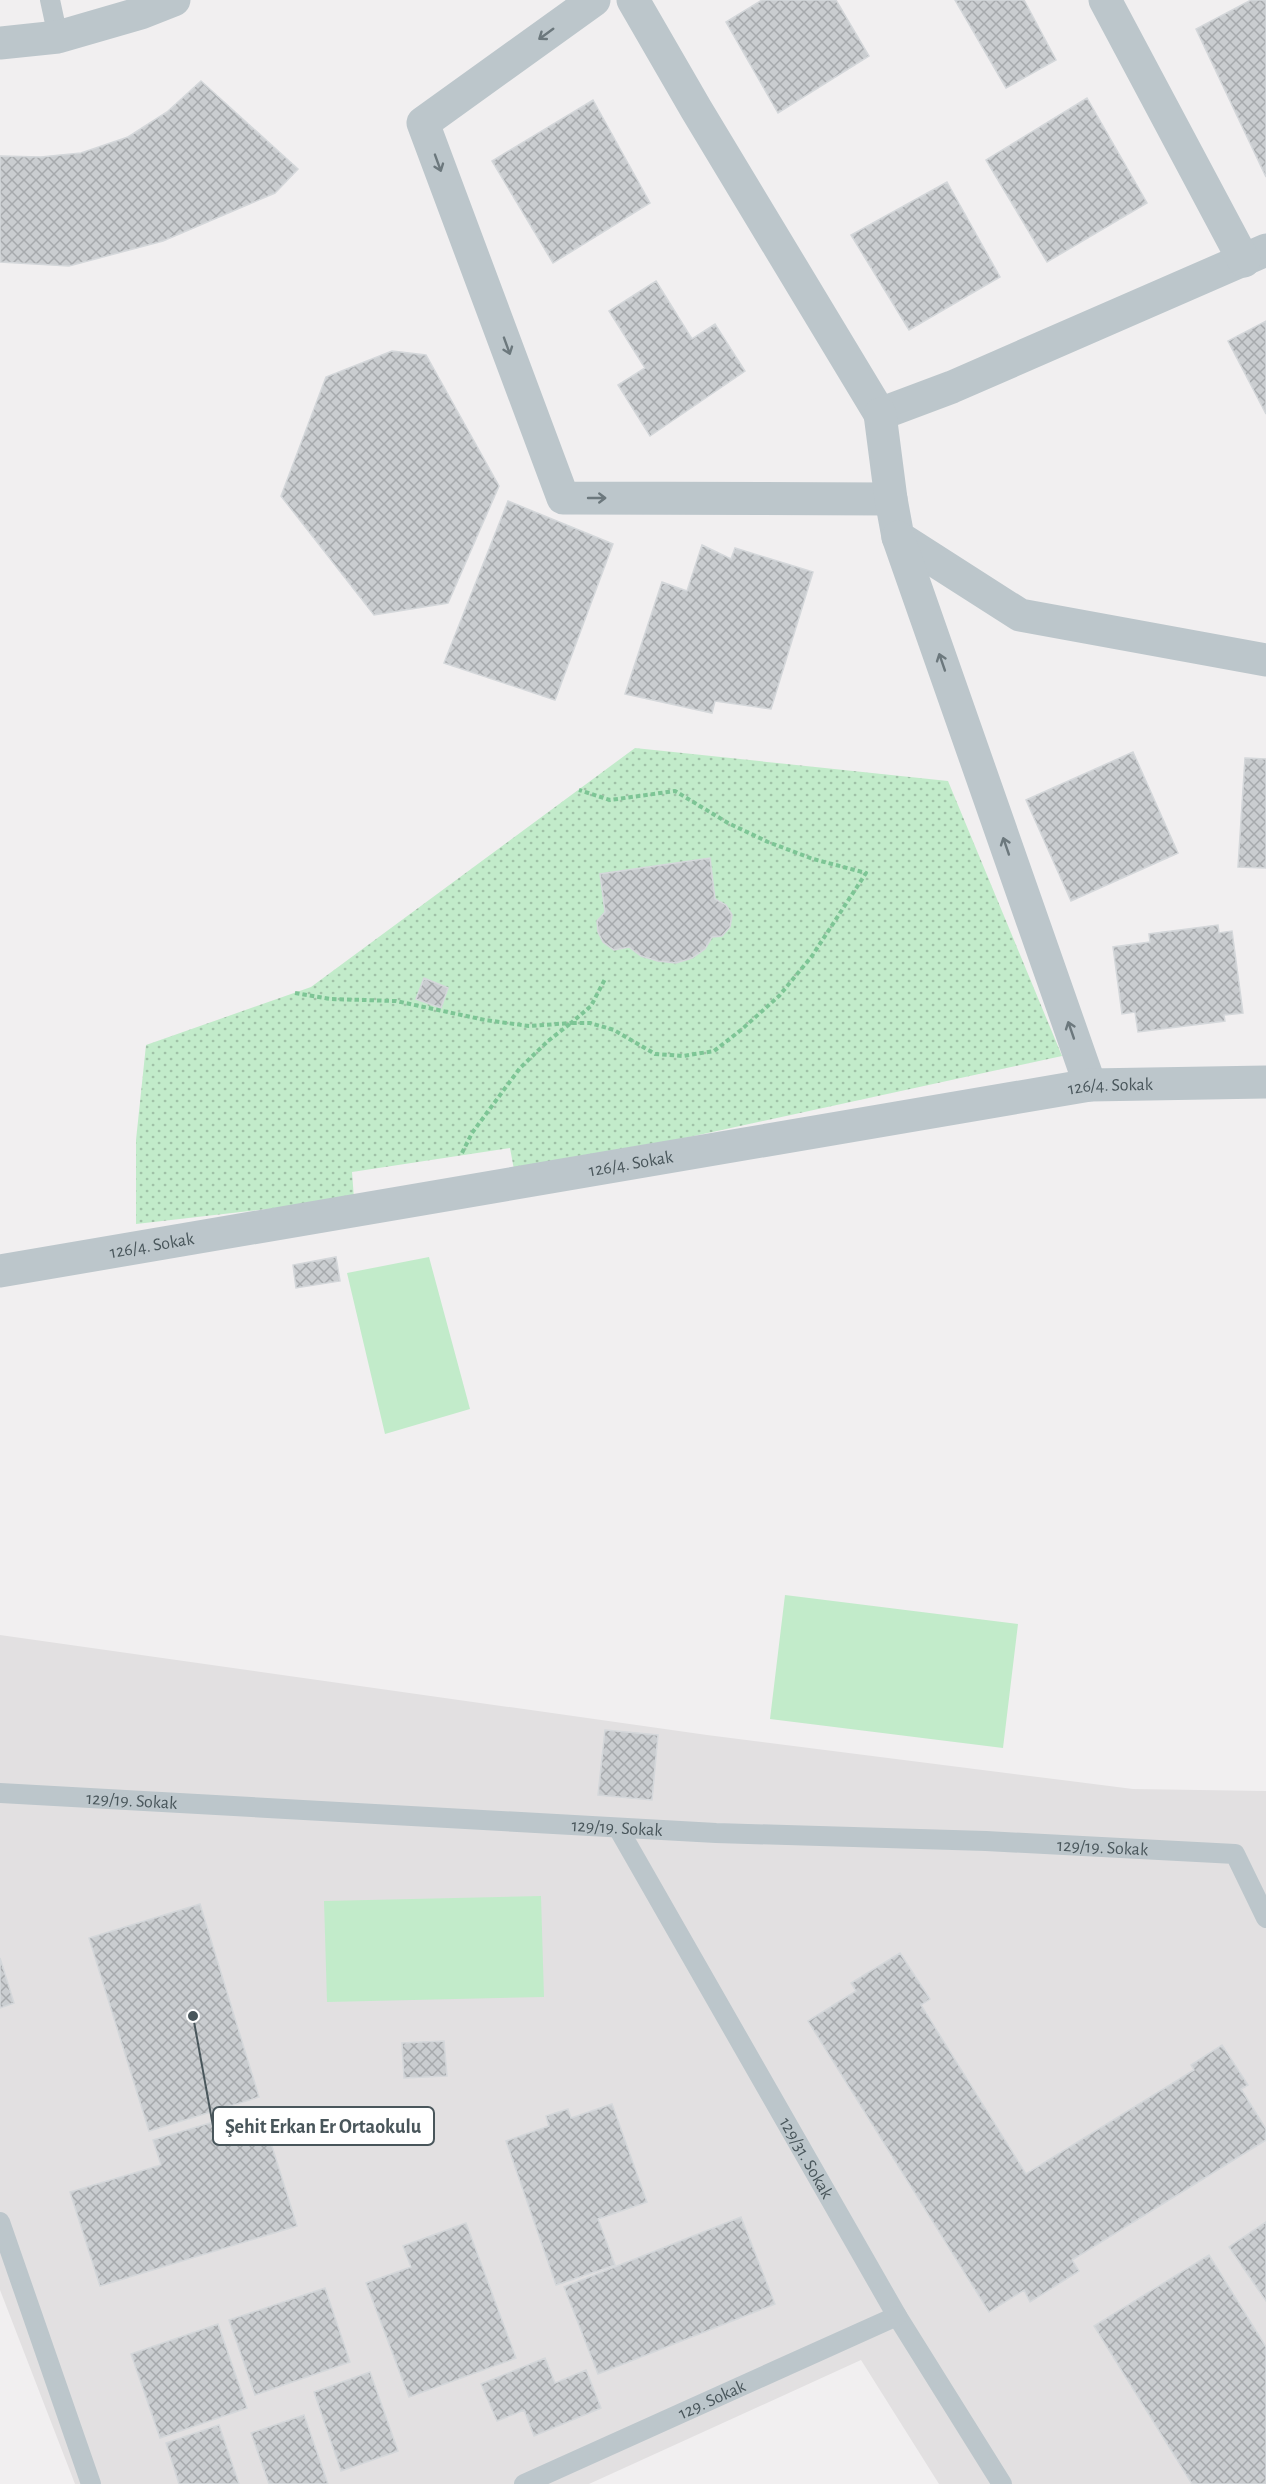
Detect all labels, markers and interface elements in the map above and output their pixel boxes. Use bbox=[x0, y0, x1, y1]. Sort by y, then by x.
one-way arrow bbox=[539, 28, 555, 40]
one-way arrow bbox=[434, 153, 445, 172]
one-way arrow bbox=[502, 336, 513, 355]
one-way arrow bbox=[586, 492, 606, 504]
one-way arrow bbox=[935, 653, 946, 672]
one-way arrow bbox=[1000, 837, 1011, 856]
one-way arrow bbox=[1065, 1021, 1076, 1040]
street label: 126/4. Sokak bbox=[1067, 1076, 1154, 1099]
street label: 126/4. Sokak bbox=[588, 1148, 675, 1180]
street label: 126/4. Sokak bbox=[108, 1230, 196, 1262]
street label: 129/19. Sokak bbox=[86, 1790, 179, 1813]
street label: 129/19. Sokak bbox=[571, 1817, 664, 1840]
street label: 129/19. Sokak bbox=[1057, 1837, 1149, 1859]
callout: Şehit Erkan Er Ortaokulu bbox=[213, 2107, 434, 2145]
street label: 129/31. Sokak bbox=[776, 2115, 836, 2203]
text: Şehit Erkan Er Ortaokulu bbox=[225, 2117, 422, 2137]
street label: 129. Sokak bbox=[676, 2377, 749, 2423]

